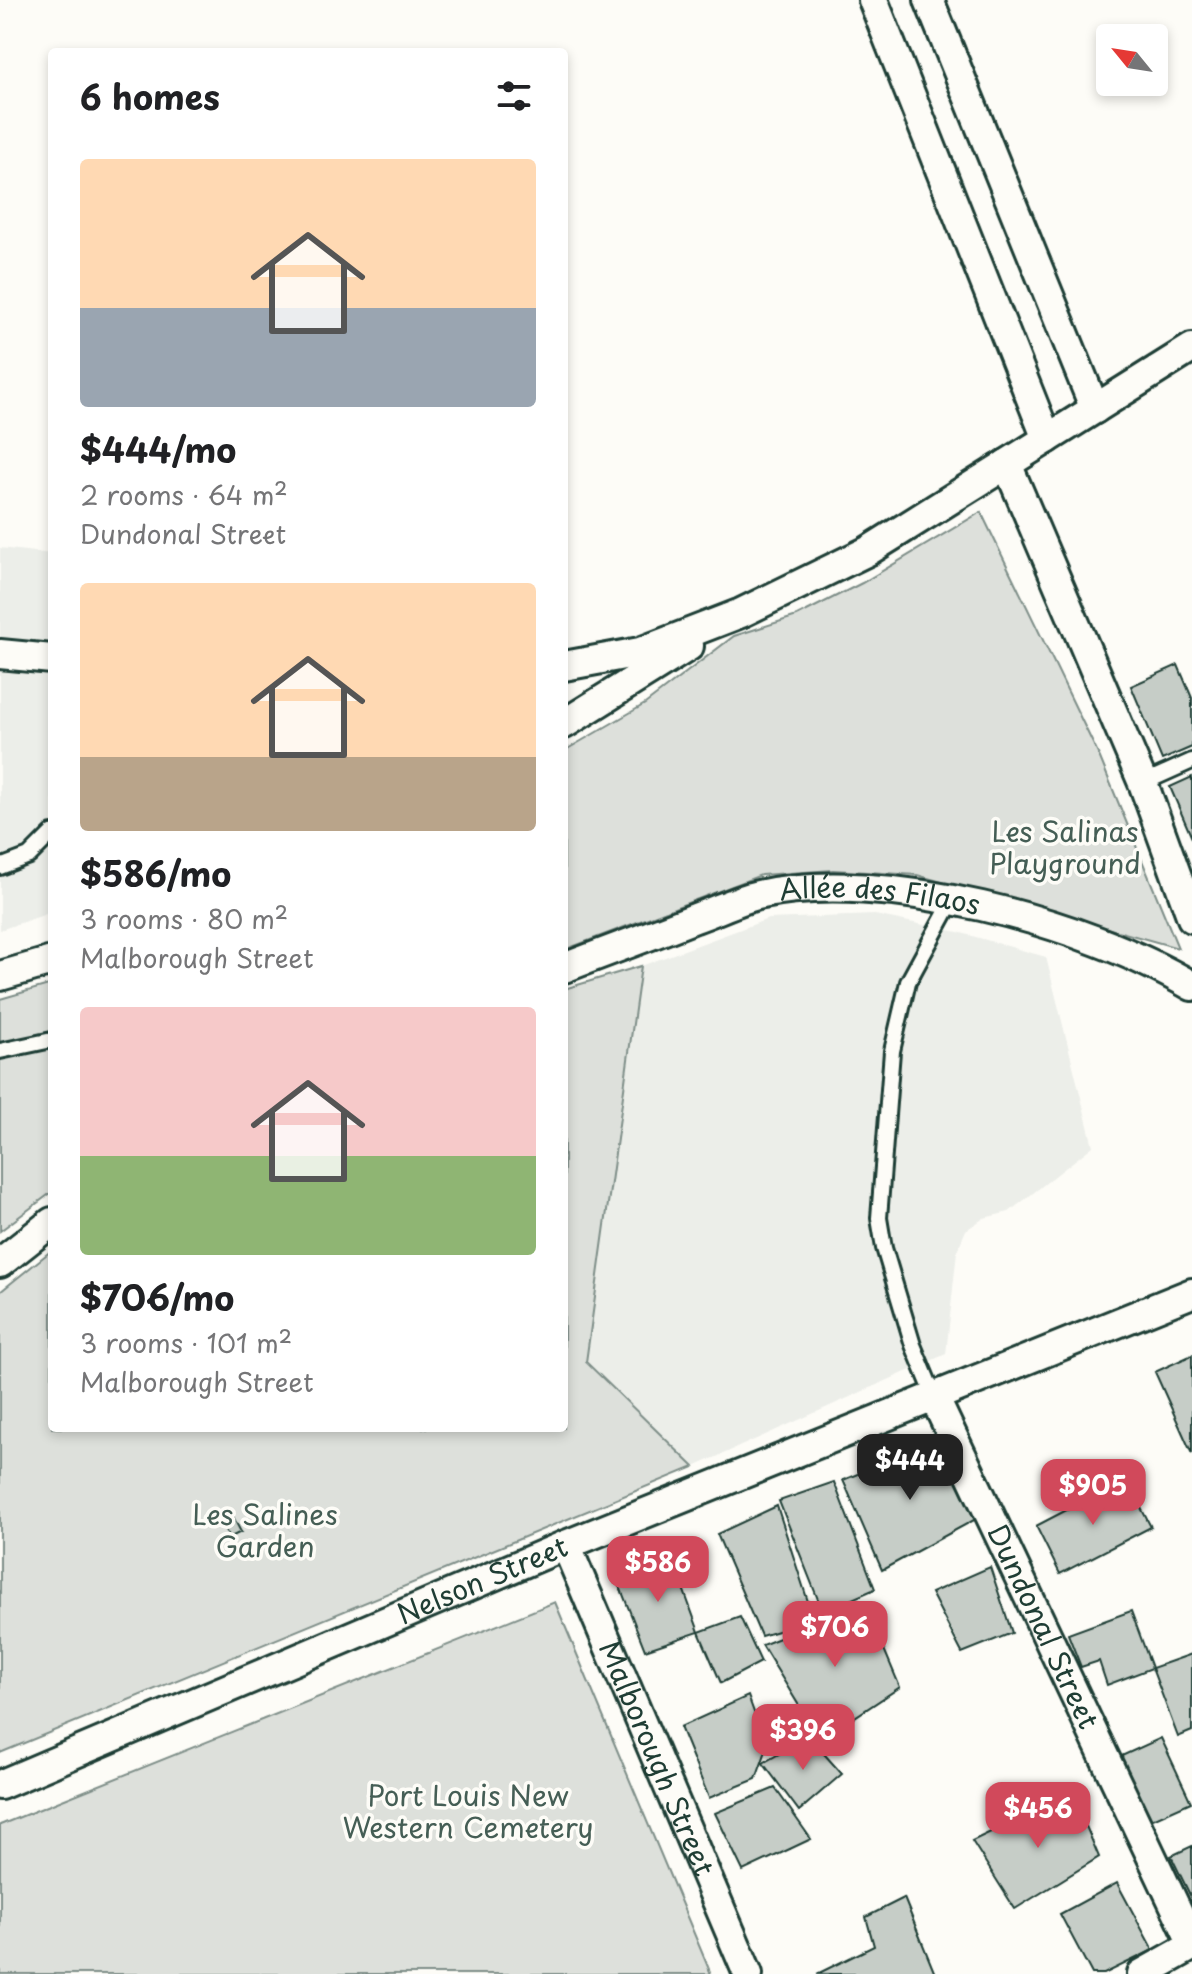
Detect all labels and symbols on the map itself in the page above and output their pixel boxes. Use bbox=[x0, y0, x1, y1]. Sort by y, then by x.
north arrow bbox=[1096, 24, 1168, 96]
park label: Les Salinas Playground bbox=[989, 809, 1141, 884]
street label: Allée des Filaos bbox=[777, 864, 984, 925]
pin: $444 bbox=[863, 1434, 957, 1502]
pin: $905 bbox=[1046, 1459, 1140, 1527]
park label: Les Salines Garden bbox=[192, 1492, 338, 1567]
street label: Dundonal Street bbox=[977, 1517, 1111, 1736]
street label: Nelson Street bbox=[390, 1524, 574, 1634]
pin: $586 bbox=[611, 1536, 705, 1604]
pin: $706 bbox=[788, 1601, 882, 1669]
street label: Malborough Street bbox=[589, 1634, 727, 1882]
pin: $396 bbox=[756, 1704, 850, 1772]
park label: Port Louis New Western Cemetery bbox=[343, 1773, 593, 1848]
pin: $456 bbox=[991, 1782, 1085, 1850]

